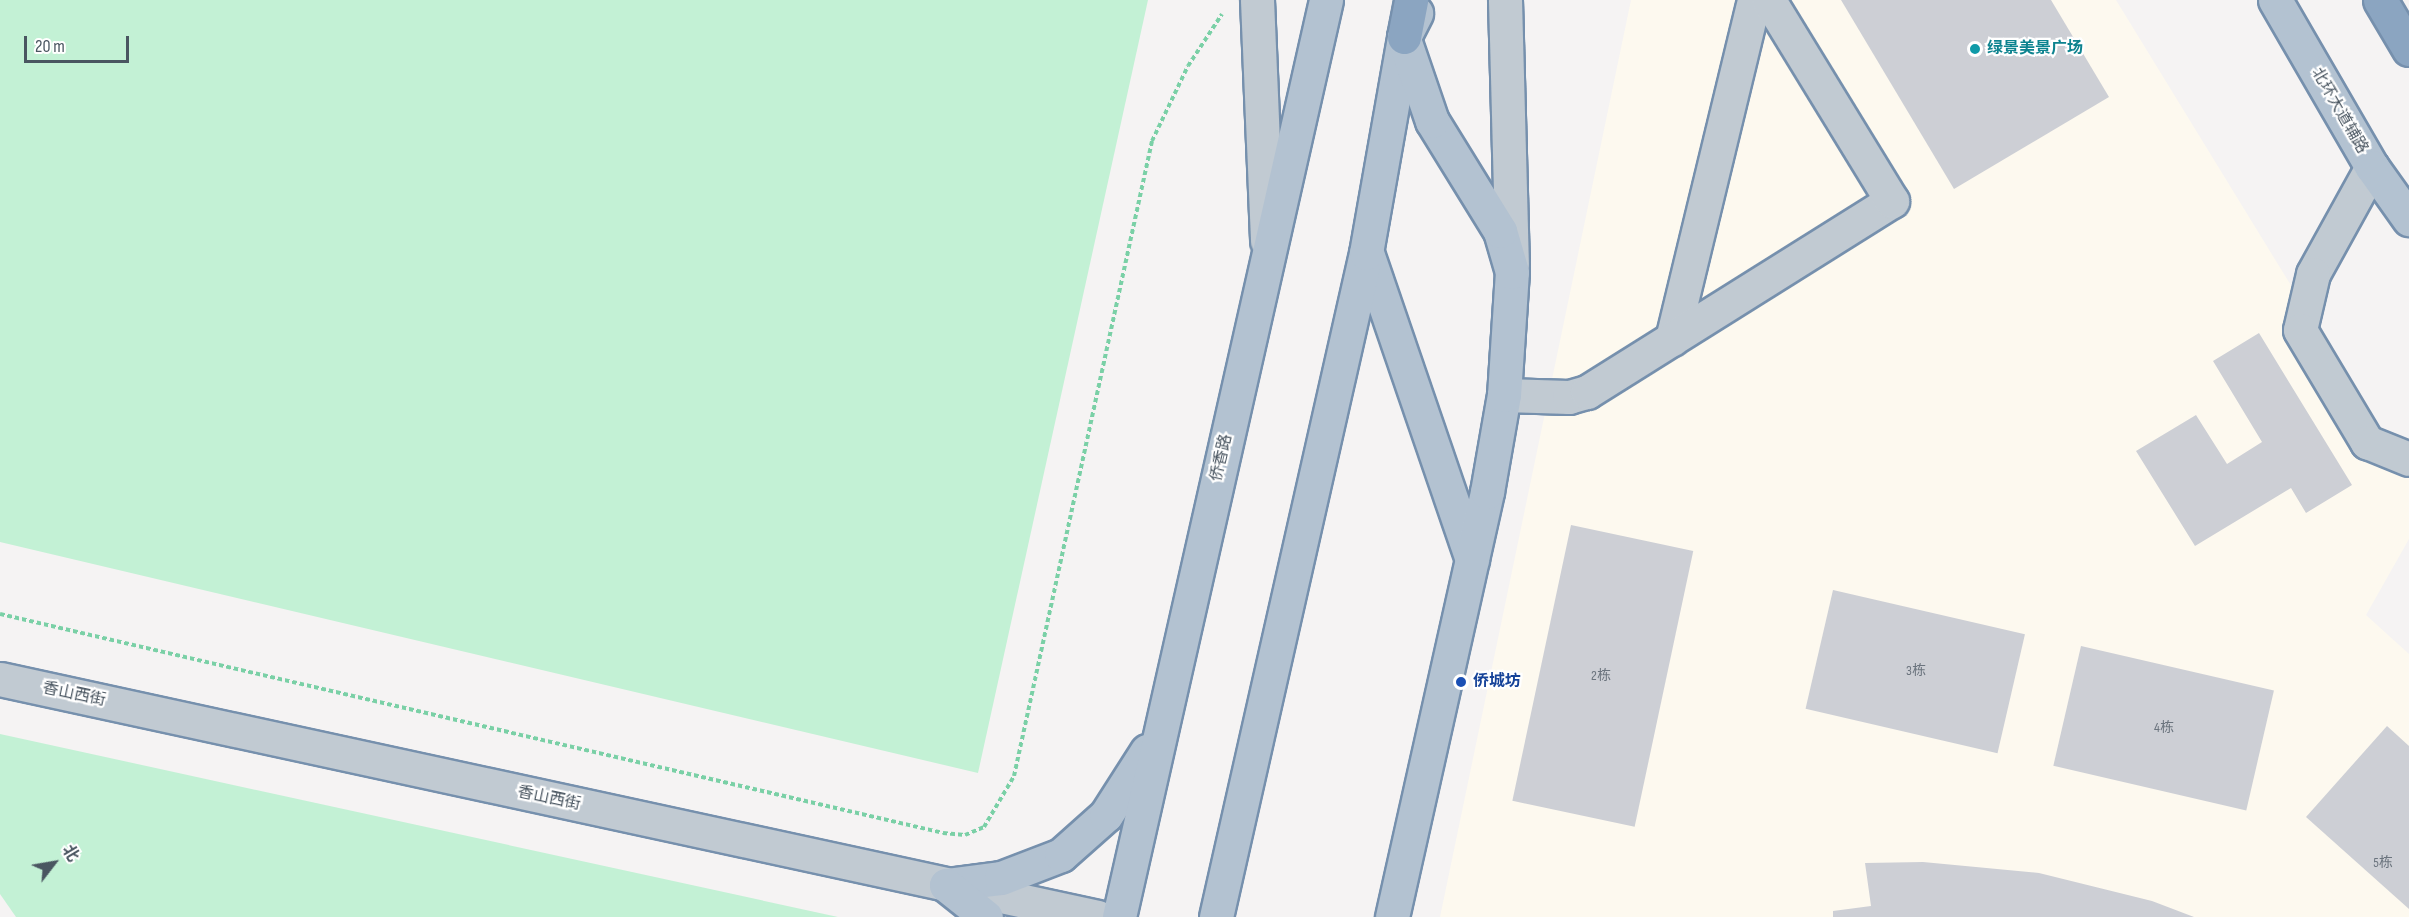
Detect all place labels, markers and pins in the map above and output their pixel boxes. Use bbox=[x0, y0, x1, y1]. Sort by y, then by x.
place label: 绿景美景广场 bbox=[1987, 39, 2083, 59]
marker: 绿景美景广场 bbox=[1968, 42, 1982, 56]
place label: 侨城坊 bbox=[1473, 672, 1521, 692]
marker: 侨城坊 bbox=[1454, 675, 1468, 689]

